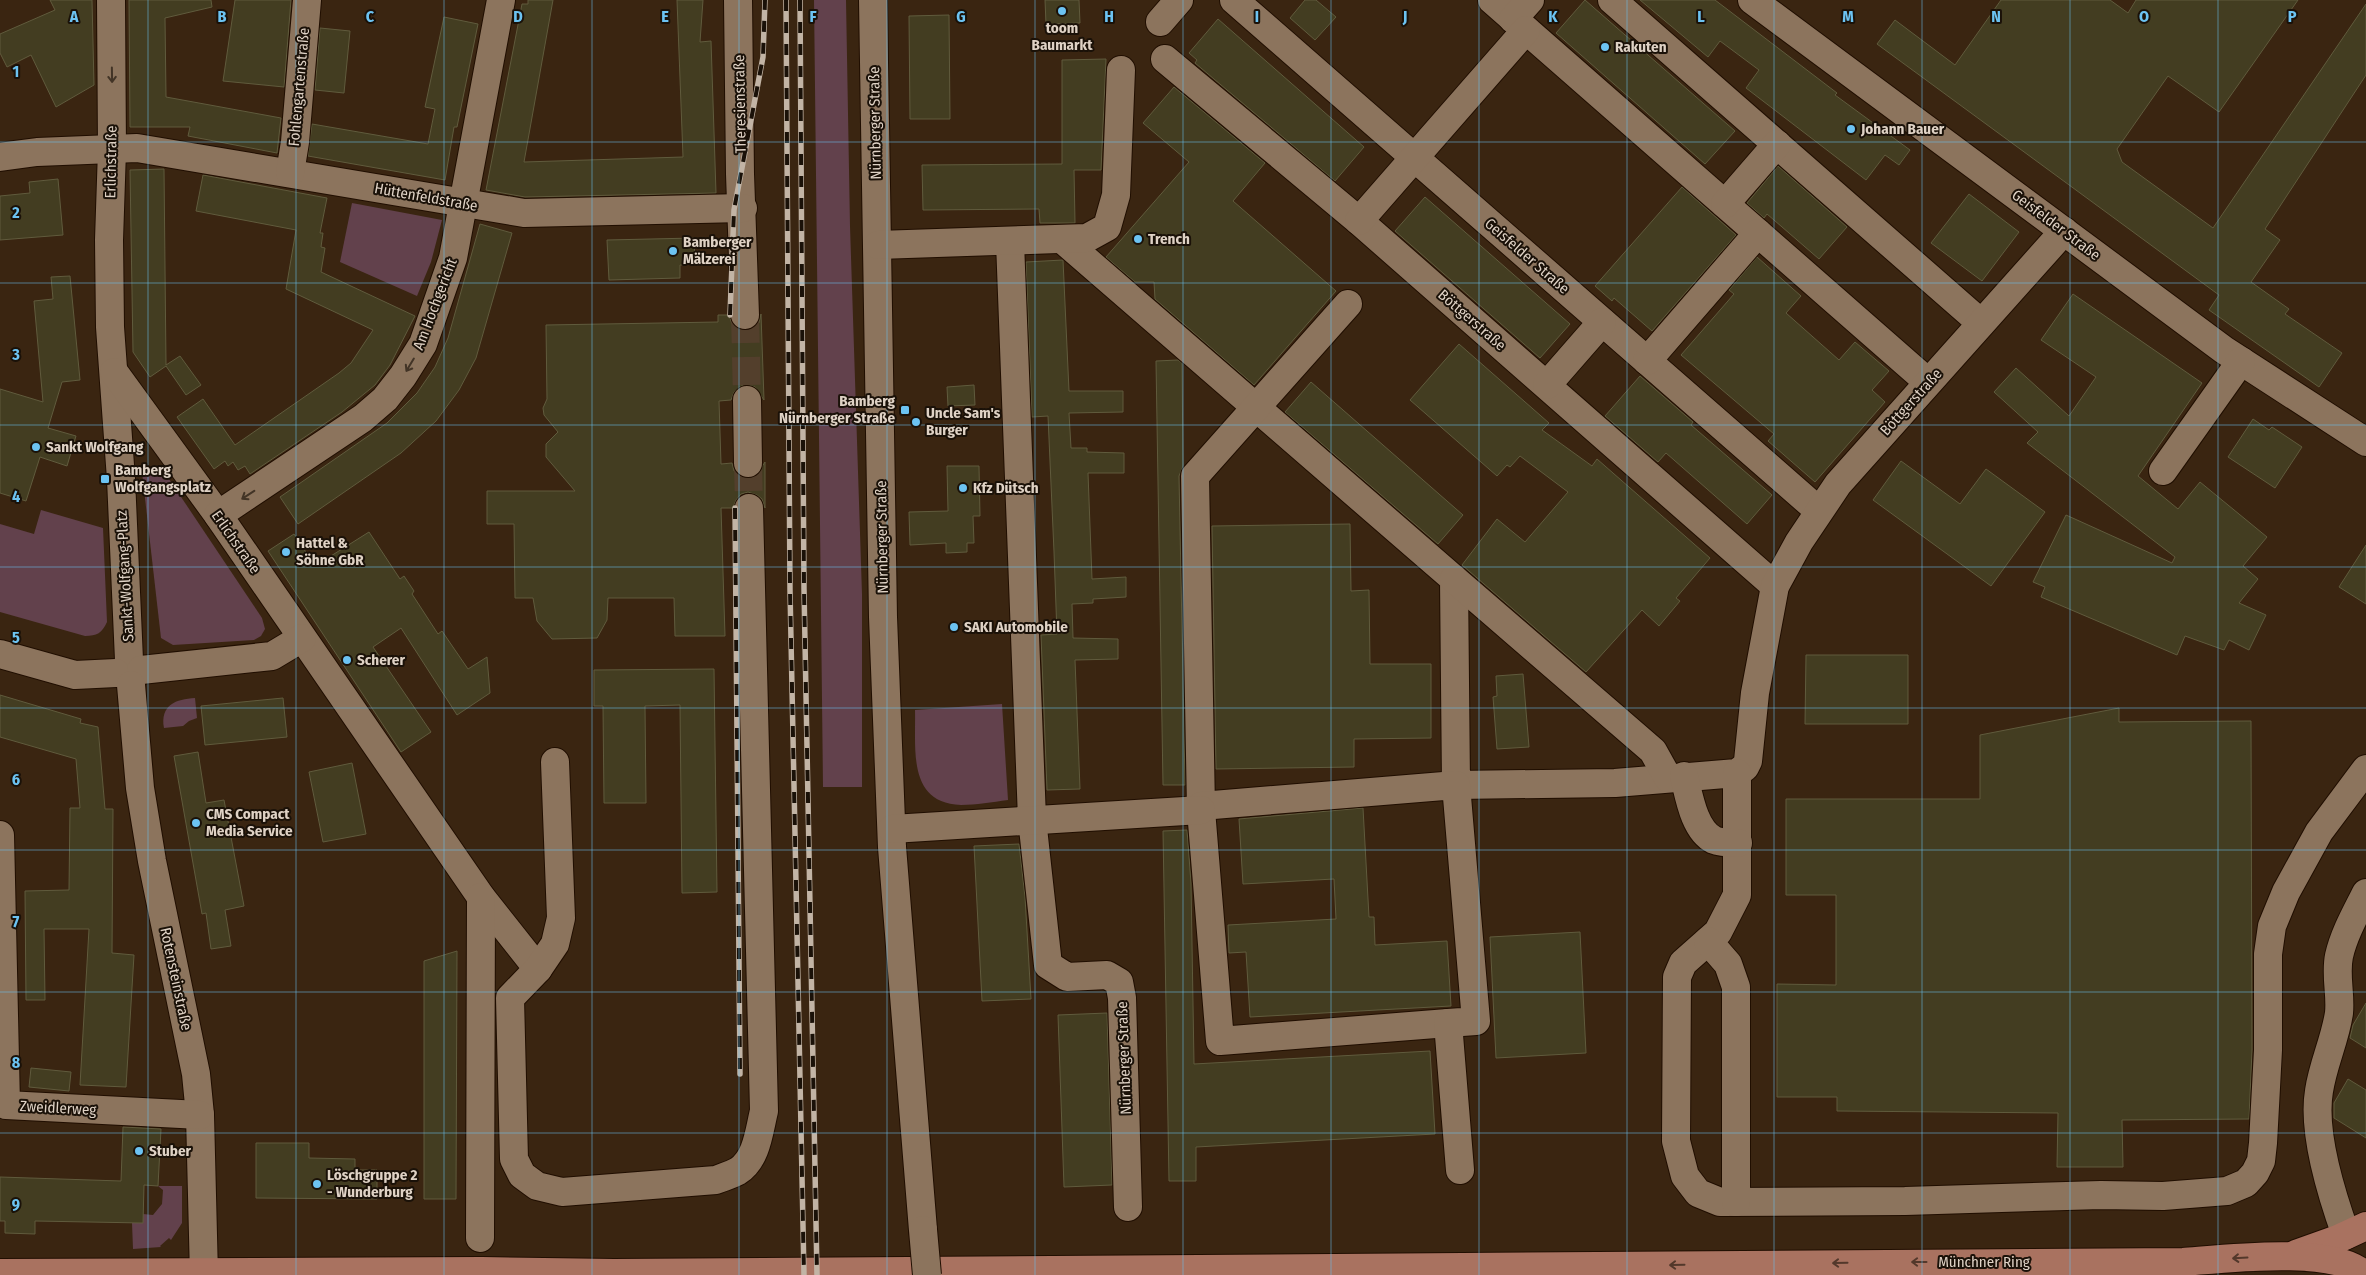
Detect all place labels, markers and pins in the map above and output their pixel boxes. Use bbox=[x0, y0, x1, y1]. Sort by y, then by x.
marker: toom Baumarkt bbox=[1056, 5, 1068, 17]
place label: toom Baumarkt bbox=[1032, 19, 1093, 54]
place label: Rakuten bbox=[1615, 38, 1667, 56]
marker: Rakuten bbox=[1599, 41, 1611, 53]
place label: Johann Bauer bbox=[1860, 120, 1945, 138]
marker: Johann Bauer bbox=[1845, 123, 1857, 135]
place label: Trench bbox=[1148, 230, 1190, 248]
place label: Bamberger Mälzerei bbox=[683, 233, 752, 268]
marker: Trench bbox=[1132, 233, 1144, 245]
marker: Bamberger Mälzerei bbox=[667, 245, 679, 257]
place label: Bamberg Nürnberger Straße bbox=[779, 392, 896, 427]
marker: Bamberg Nürnberger Straße bbox=[899, 404, 911, 416]
place label: Uncle Sam's Burger bbox=[926, 404, 1001, 439]
marker: Uncle Sam's Burger bbox=[910, 416, 922, 428]
place label: Sankt Wolfgang bbox=[46, 438, 144, 456]
marker: Sankt Wolfgang bbox=[30, 441, 42, 453]
place label: Bamberg Wolfgangsplatz bbox=[115, 461, 212, 496]
marker: Bamberg Wolfgangsplatz bbox=[99, 473, 111, 485]
place label: Kfz Dütsch bbox=[973, 479, 1039, 497]
marker: Kfz Dütsch bbox=[957, 482, 969, 494]
place label: Hattel & Söhne GbR bbox=[296, 534, 364, 569]
marker: Hattel & Söhne GbR bbox=[280, 546, 292, 558]
place label: SAKI Automobile bbox=[964, 618, 1068, 636]
marker: SAKI Automobile bbox=[948, 621, 960, 633]
place label: Scherer bbox=[357, 651, 405, 669]
marker: Scherer bbox=[341, 654, 353, 666]
place label: CMS Compact Media Service bbox=[206, 805, 293, 840]
marker: CMS Compact Media Service bbox=[190, 817, 202, 829]
place label: Stuber bbox=[149, 1142, 192, 1160]
marker: Stuber bbox=[133, 1145, 145, 1157]
place label: Löschgruppe 2 - Wunderburg bbox=[327, 1166, 417, 1201]
marker: Löschgruppe 2 - Wunderburg bbox=[311, 1178, 323, 1190]

